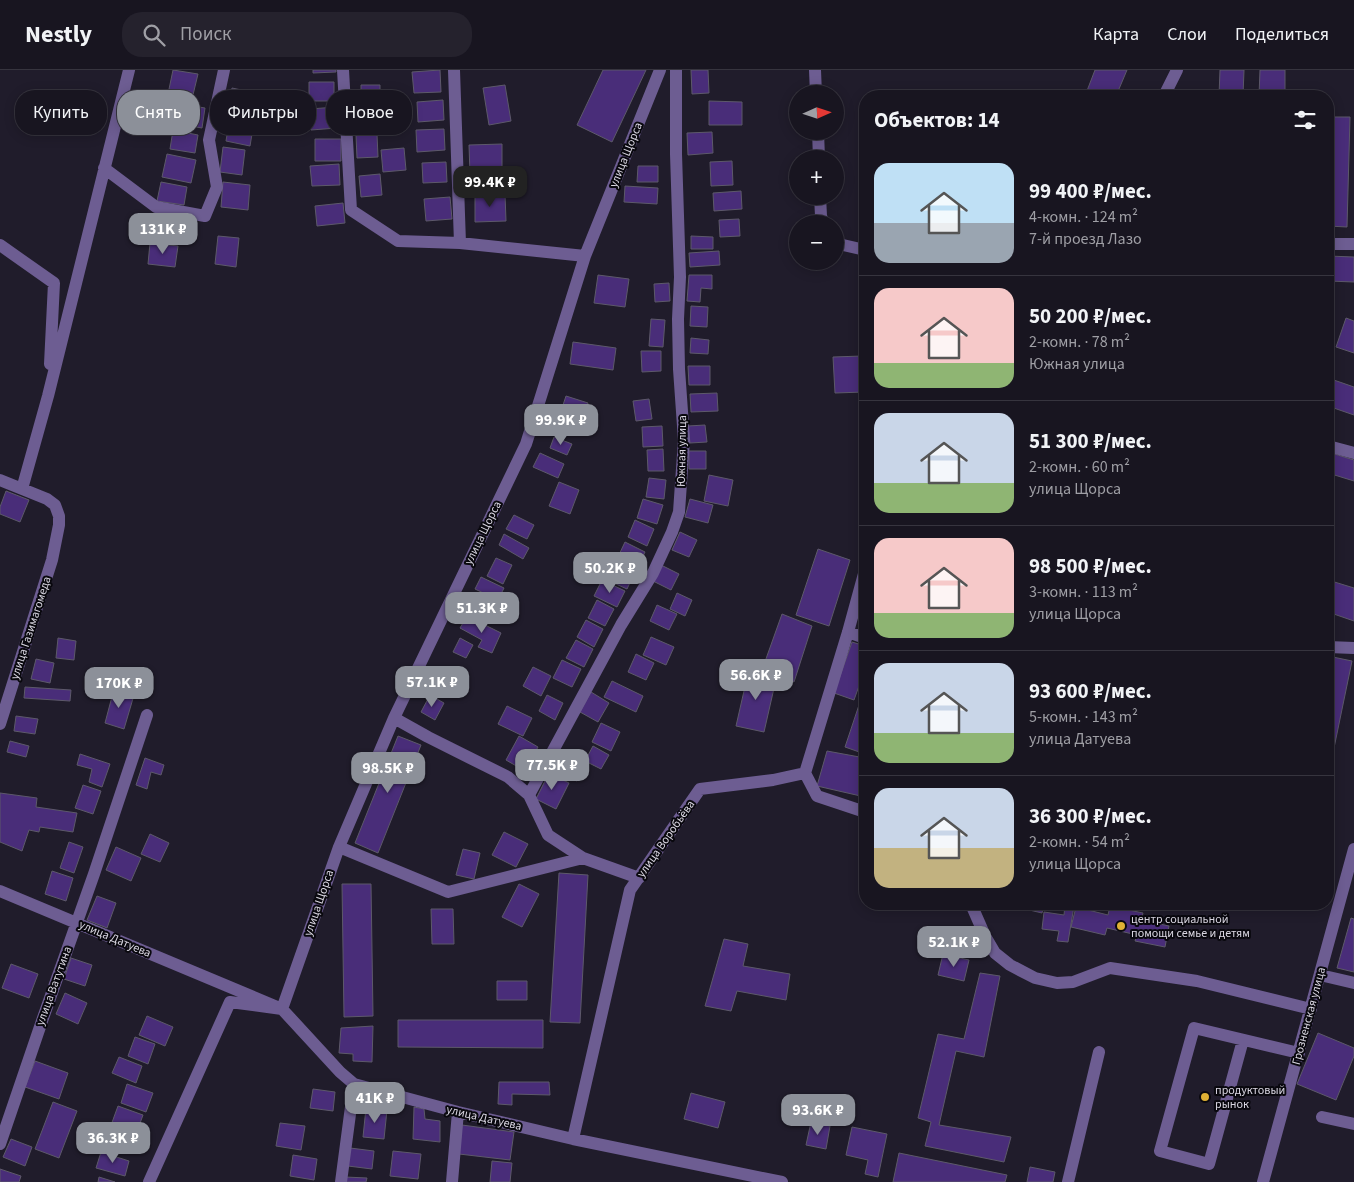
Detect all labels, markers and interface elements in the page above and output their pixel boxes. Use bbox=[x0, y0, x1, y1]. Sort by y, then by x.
search box bbox=[122, 12, 472, 57]
text: Nestly bbox=[25, 17, 92, 52]
icon: search bbox=[140, 21, 168, 49]
text: Поиск bbox=[180, 21, 231, 48]
text: Карта bbox=[1093, 22, 1139, 47]
text: Слои bbox=[1167, 22, 1207, 47]
text: Поделиться bbox=[1235, 22, 1329, 47]
north arrow bbox=[789, 85, 844, 140]
map controls bbox=[789, 85, 844, 270]
chip: Купить bbox=[15, 90, 107, 135]
chip: Снять bbox=[117, 90, 200, 135]
chip: Фильтры bbox=[210, 90, 316, 135]
chip: Новое bbox=[326, 90, 412, 135]
text: Объектов: 14 bbox=[874, 105, 1000, 135]
icon: filters bbox=[1291, 106, 1319, 134]
street label: улица Щорса bbox=[605, 120, 647, 190]
button: + bbox=[789, 150, 844, 205]
pin: 99.4K ₽ bbox=[444, 166, 536, 208]
text: 99.4K ₽ bbox=[464, 171, 516, 193]
text: 99 400 ₽/мес. bbox=[1029, 176, 1152, 206]
icon: home bbox=[914, 183, 974, 243]
text: 4-комн. · 124 m² bbox=[1029, 206, 1138, 228]
pin: 131K ₽ bbox=[122, 212, 204, 255]
button: − bbox=[789, 215, 844, 270]
text: 131K ₽ bbox=[140, 218, 186, 240]
text: 7-й проезд Лазо bbox=[1029, 228, 1142, 250]
text: 50 200 ₽/мес. bbox=[1029, 301, 1152, 331]
icon: home bbox=[914, 308, 974, 368]
text: 2-комн. · 78 m² bbox=[1029, 331, 1130, 353]
text: Южная улица bbox=[1029, 353, 1125, 375]
pin: 99.9K ₽ bbox=[515, 404, 607, 446]
text: 99.9K ₽ bbox=[535, 409, 587, 431]
street label: Южная улица bbox=[673, 415, 691, 487]
text: 51 300 ₽/мес. bbox=[1029, 426, 1152, 456]
icon: home bbox=[914, 433, 974, 493]
text: 2-комн. · 60 m² bbox=[1029, 456, 1130, 478]
text: улица Щорса bbox=[1029, 478, 1121, 500]
street label: улица Щорса bbox=[460, 498, 506, 568]
text: 98 500 ₽/мес. bbox=[1029, 551, 1152, 581]
pin: 50.2K ₽ bbox=[564, 552, 656, 594]
text: 50.2K ₽ bbox=[584, 557, 636, 579]
icon: home bbox=[914, 558, 974, 618]
street label: улица Газимагомеда bbox=[6, 574, 56, 682]
text: 3-комн. · 113 m² bbox=[1029, 581, 1138, 603]
pin: 51.3K ₽ bbox=[436, 592, 528, 634]
text: 51.3K ₽ bbox=[456, 597, 508, 619]
text: улица Щорса bbox=[1029, 603, 1121, 625]
pin: 56.6K ₽ bbox=[710, 658, 802, 701]
text: 56.6K ₽ bbox=[730, 664, 782, 686]
pin: 170K ₽ bbox=[78, 666, 160, 709]
pin: 57.1K ₽ bbox=[386, 666, 478, 708]
text: 57.1K ₽ bbox=[406, 671, 458, 693]
text: 170K ₽ bbox=[96, 672, 142, 694]
text: 93 600 ₽/мес. bbox=[1029, 676, 1152, 706]
icon: home bbox=[914, 683, 974, 743]
text: 5-комн. · 143 m² bbox=[1029, 706, 1138, 728]
text: улица Датуева bbox=[1029, 728, 1131, 750]
pin: 77.5K ₽ bbox=[506, 748, 598, 791]
pin: 98.5K ₽ bbox=[342, 752, 434, 794]
text: 77.5K ₽ bbox=[526, 754, 578, 776]
text: 98.5K ₽ bbox=[362, 757, 414, 779]
street label: улица Воробьёва bbox=[633, 797, 699, 881]
text: 36 300 ₽/мес. bbox=[1029, 801, 1152, 831]
icon: home bbox=[914, 808, 974, 868]
text: 2-комн. · 54 m² bbox=[1029, 831, 1130, 853]
text: улица Щорса bbox=[1029, 853, 1121, 875]
street label: улица Щорса bbox=[300, 868, 338, 938]
place label: центр социальной помощи семье и детям bbox=[1131, 911, 1250, 942]
street label: улица Датуева bbox=[76, 916, 154, 962]
marker: центр социальной помощи семье и детям bbox=[1115, 920, 1127, 932]
pin: 52.1K ₽ bbox=[908, 926, 1000, 968]
text: 52.1K ₽ bbox=[928, 931, 980, 953]
street label: улица Ватутина bbox=[32, 944, 76, 1028]
street label: Грозненская улица bbox=[1288, 965, 1330, 1067]
pin: 41K ₽ bbox=[340, 1082, 410, 1124]
place label: продуктовый рынок bbox=[1215, 1082, 1285, 1113]
text: 41K ₽ bbox=[356, 1087, 394, 1109]
marker: продуктовый рынок bbox=[1199, 1091, 1211, 1103]
pin: 93.6K ₽ bbox=[772, 1094, 864, 1136]
text: 93.6K ₽ bbox=[792, 1099, 844, 1121]
street label: улица Датуева bbox=[445, 1101, 523, 1135]
pin: 36.3K ₽ bbox=[67, 1122, 159, 1164]
text: 36.3K ₽ bbox=[87, 1127, 139, 1149]

